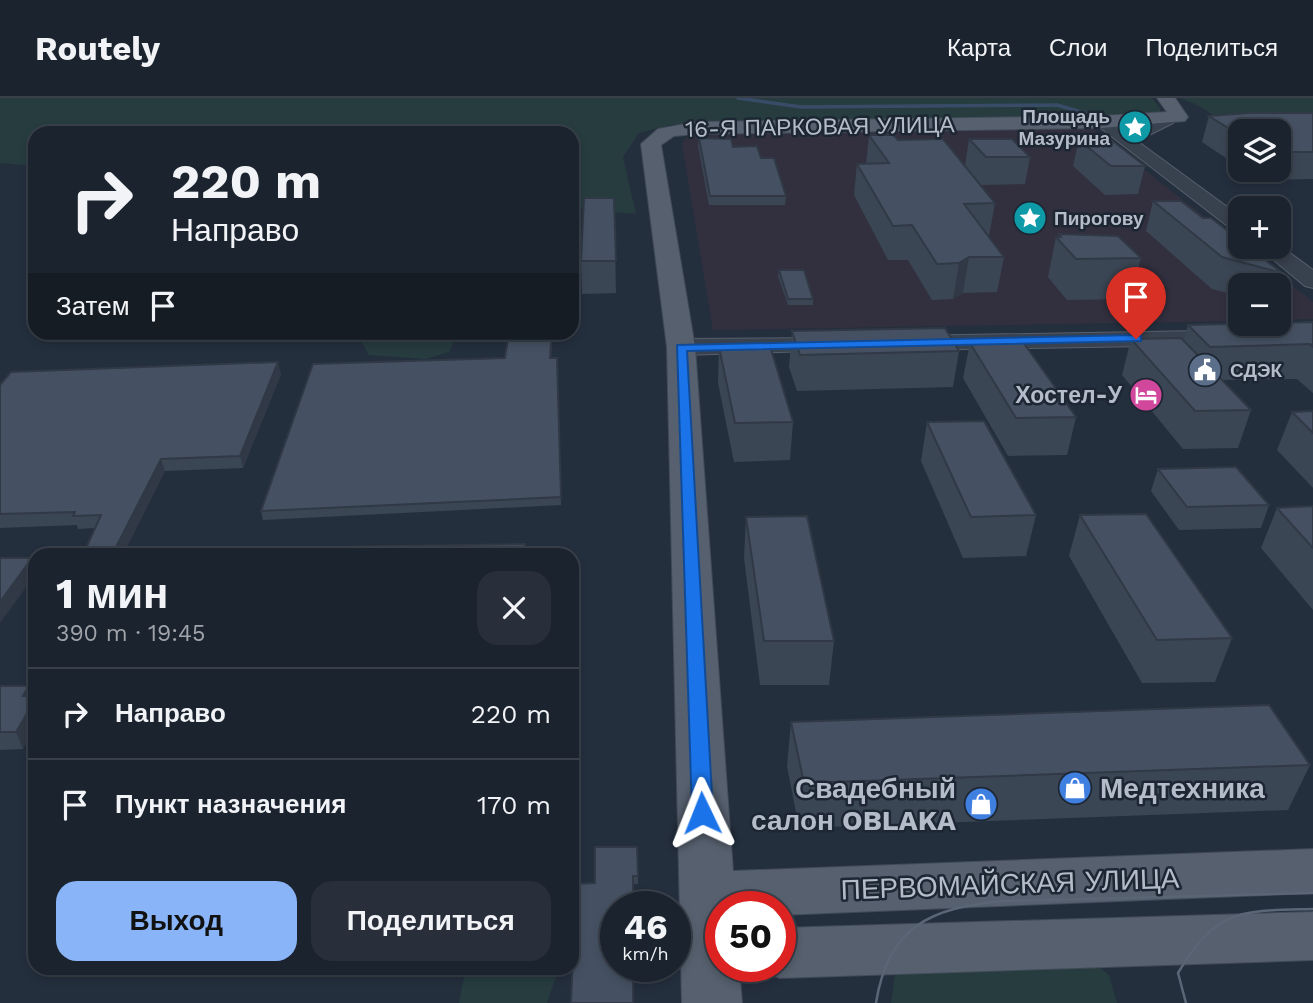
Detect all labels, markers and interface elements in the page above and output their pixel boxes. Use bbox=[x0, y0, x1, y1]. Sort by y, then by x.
text: Routely bbox=[35, 29, 160, 68]
text: Карта bbox=[947, 34, 1011, 62]
text: Слои bbox=[1049, 34, 1107, 62]
text: Поделиться bbox=[1145, 34, 1278, 62]
place label: Площадь Мазурина bbox=[1019, 105, 1110, 150]
place icon: Площадь Мазурина bbox=[1116, 108, 1154, 146]
street label: 16-Я ПАРКОВАЯ УЛИЦА bbox=[685, 111, 956, 143]
map controls bbox=[1228, 119, 1291, 336]
button: layers bbox=[1228, 119, 1291, 182]
text: 220 m bbox=[171, 152, 321, 210]
icon: right bbox=[56, 154, 147, 245]
button: + bbox=[1228, 196, 1291, 259]
place icon: Пирогову bbox=[1011, 199, 1049, 237]
place label: Пирогову bbox=[1054, 207, 1144, 230]
text: Направо bbox=[171, 211, 299, 249]
pin bbox=[1106, 267, 1166, 339]
button: − bbox=[1228, 273, 1291, 336]
icon: arrive bbox=[1117, 278, 1155, 316]
icon: arrive bbox=[144, 287, 182, 325]
text: Затем bbox=[56, 291, 130, 321]
public building icon: СДЭК bbox=[1186, 351, 1224, 389]
place label: СДЭК bbox=[1230, 359, 1283, 382]
hotel icon: Хостел-У bbox=[1127, 376, 1165, 414]
place label: Хостел-У bbox=[1015, 382, 1123, 409]
text: 1 мин bbox=[56, 569, 168, 618]
button: close bbox=[477, 571, 551, 645]
text: 390 m · 19:45 bbox=[56, 620, 206, 647]
icon: right bbox=[56, 695, 94, 733]
text: Направо bbox=[115, 698, 226, 728]
text: 220 m bbox=[471, 699, 551, 729]
shop icon: Медтехника bbox=[1056, 769, 1094, 807]
place label: Свадебный салон OBLAKA bbox=[751, 772, 956, 837]
place label: Медтехника bbox=[1100, 772, 1265, 805]
position arrow bbox=[665, 776, 739, 850]
shop icon: Свадебный салон OBLAKA bbox=[962, 785, 1000, 823]
icon: arrive bbox=[56, 786, 94, 824]
text: Пункт назначения bbox=[115, 789, 346, 819]
text: 170 m bbox=[477, 790, 551, 820]
street label: ПЕРВОМАЙСКАЯ УЛИЦА bbox=[840, 862, 1180, 906]
button: Выход bbox=[56, 881, 297, 961]
button: Поделиться bbox=[311, 881, 551, 961]
speed limit sign: 50 bbox=[705, 891, 796, 982]
text: 46 bbox=[623, 906, 668, 948]
text: km/h bbox=[622, 943, 669, 964]

